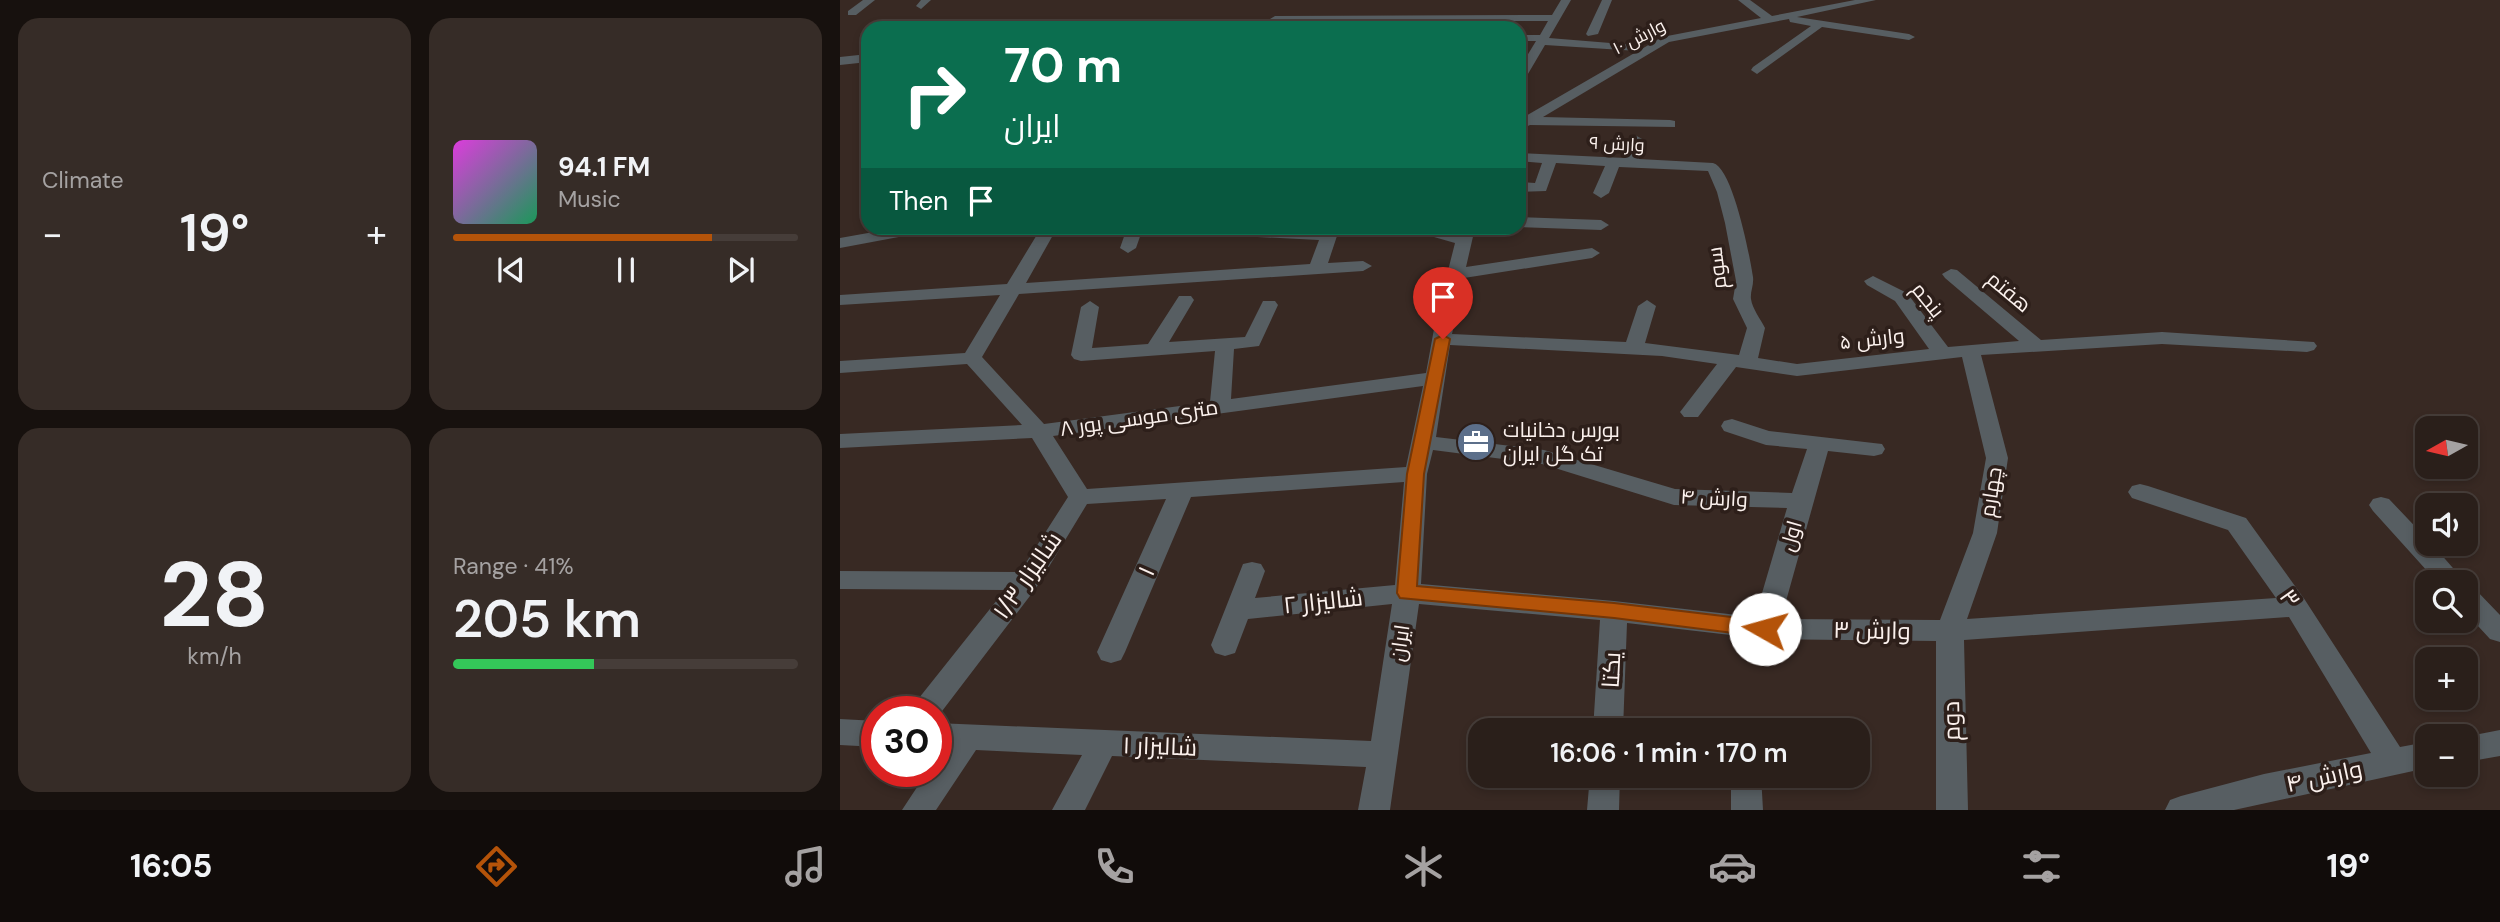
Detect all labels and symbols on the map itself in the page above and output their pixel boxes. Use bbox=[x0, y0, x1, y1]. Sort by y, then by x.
street label: وارش ۱۰ bbox=[1609, 14, 1669, 60]
street label: وارش ۹ bbox=[1589, 131, 1645, 157]
street label: سوم bbox=[1701, 245, 1733, 291]
street label: هفتم bbox=[1981, 265, 2037, 319]
pin bbox=[1413, 267, 1473, 339]
street label: پنجم bbox=[1905, 276, 1951, 324]
street label: وارش ۵ bbox=[1838, 322, 1906, 356]
street label: ۸ متری موسی پور bbox=[1058, 393, 1220, 443]
place label: بورس دخانیات تک گل ایران bbox=[1503, 416, 1620, 468]
north arrow bbox=[2415, 416, 2478, 480]
office icon: بورس دخانیات تک گل ایران bbox=[1455, 421, 1497, 463]
street label: چهارم bbox=[1973, 465, 2009, 519]
street label: وارش ۴ bbox=[1680, 482, 1748, 514]
street label: اول bbox=[1773, 517, 1809, 555]
street label: شالیزار ۱/۳ bbox=[986, 525, 1068, 625]
street label: ۱ bbox=[1130, 561, 1162, 581]
street label: شاليزار ۲ bbox=[1282, 581, 1364, 621]
street label: ۳ bbox=[2273, 582, 2307, 614]
position arrow bbox=[1728, 592, 1802, 666]
street label: وارش ۳ bbox=[1833, 614, 1911, 646]
street label: ایران bbox=[1384, 623, 1416, 663]
street label: يکتا bbox=[1595, 650, 1627, 689]
speed limit sign: 30 bbox=[861, 696, 952, 787]
street label: دوم bbox=[1935, 701, 1968, 741]
street label: شاليزار ۱ bbox=[1122, 729, 1198, 763]
street label: وارش ۴ bbox=[2283, 753, 2365, 799]

